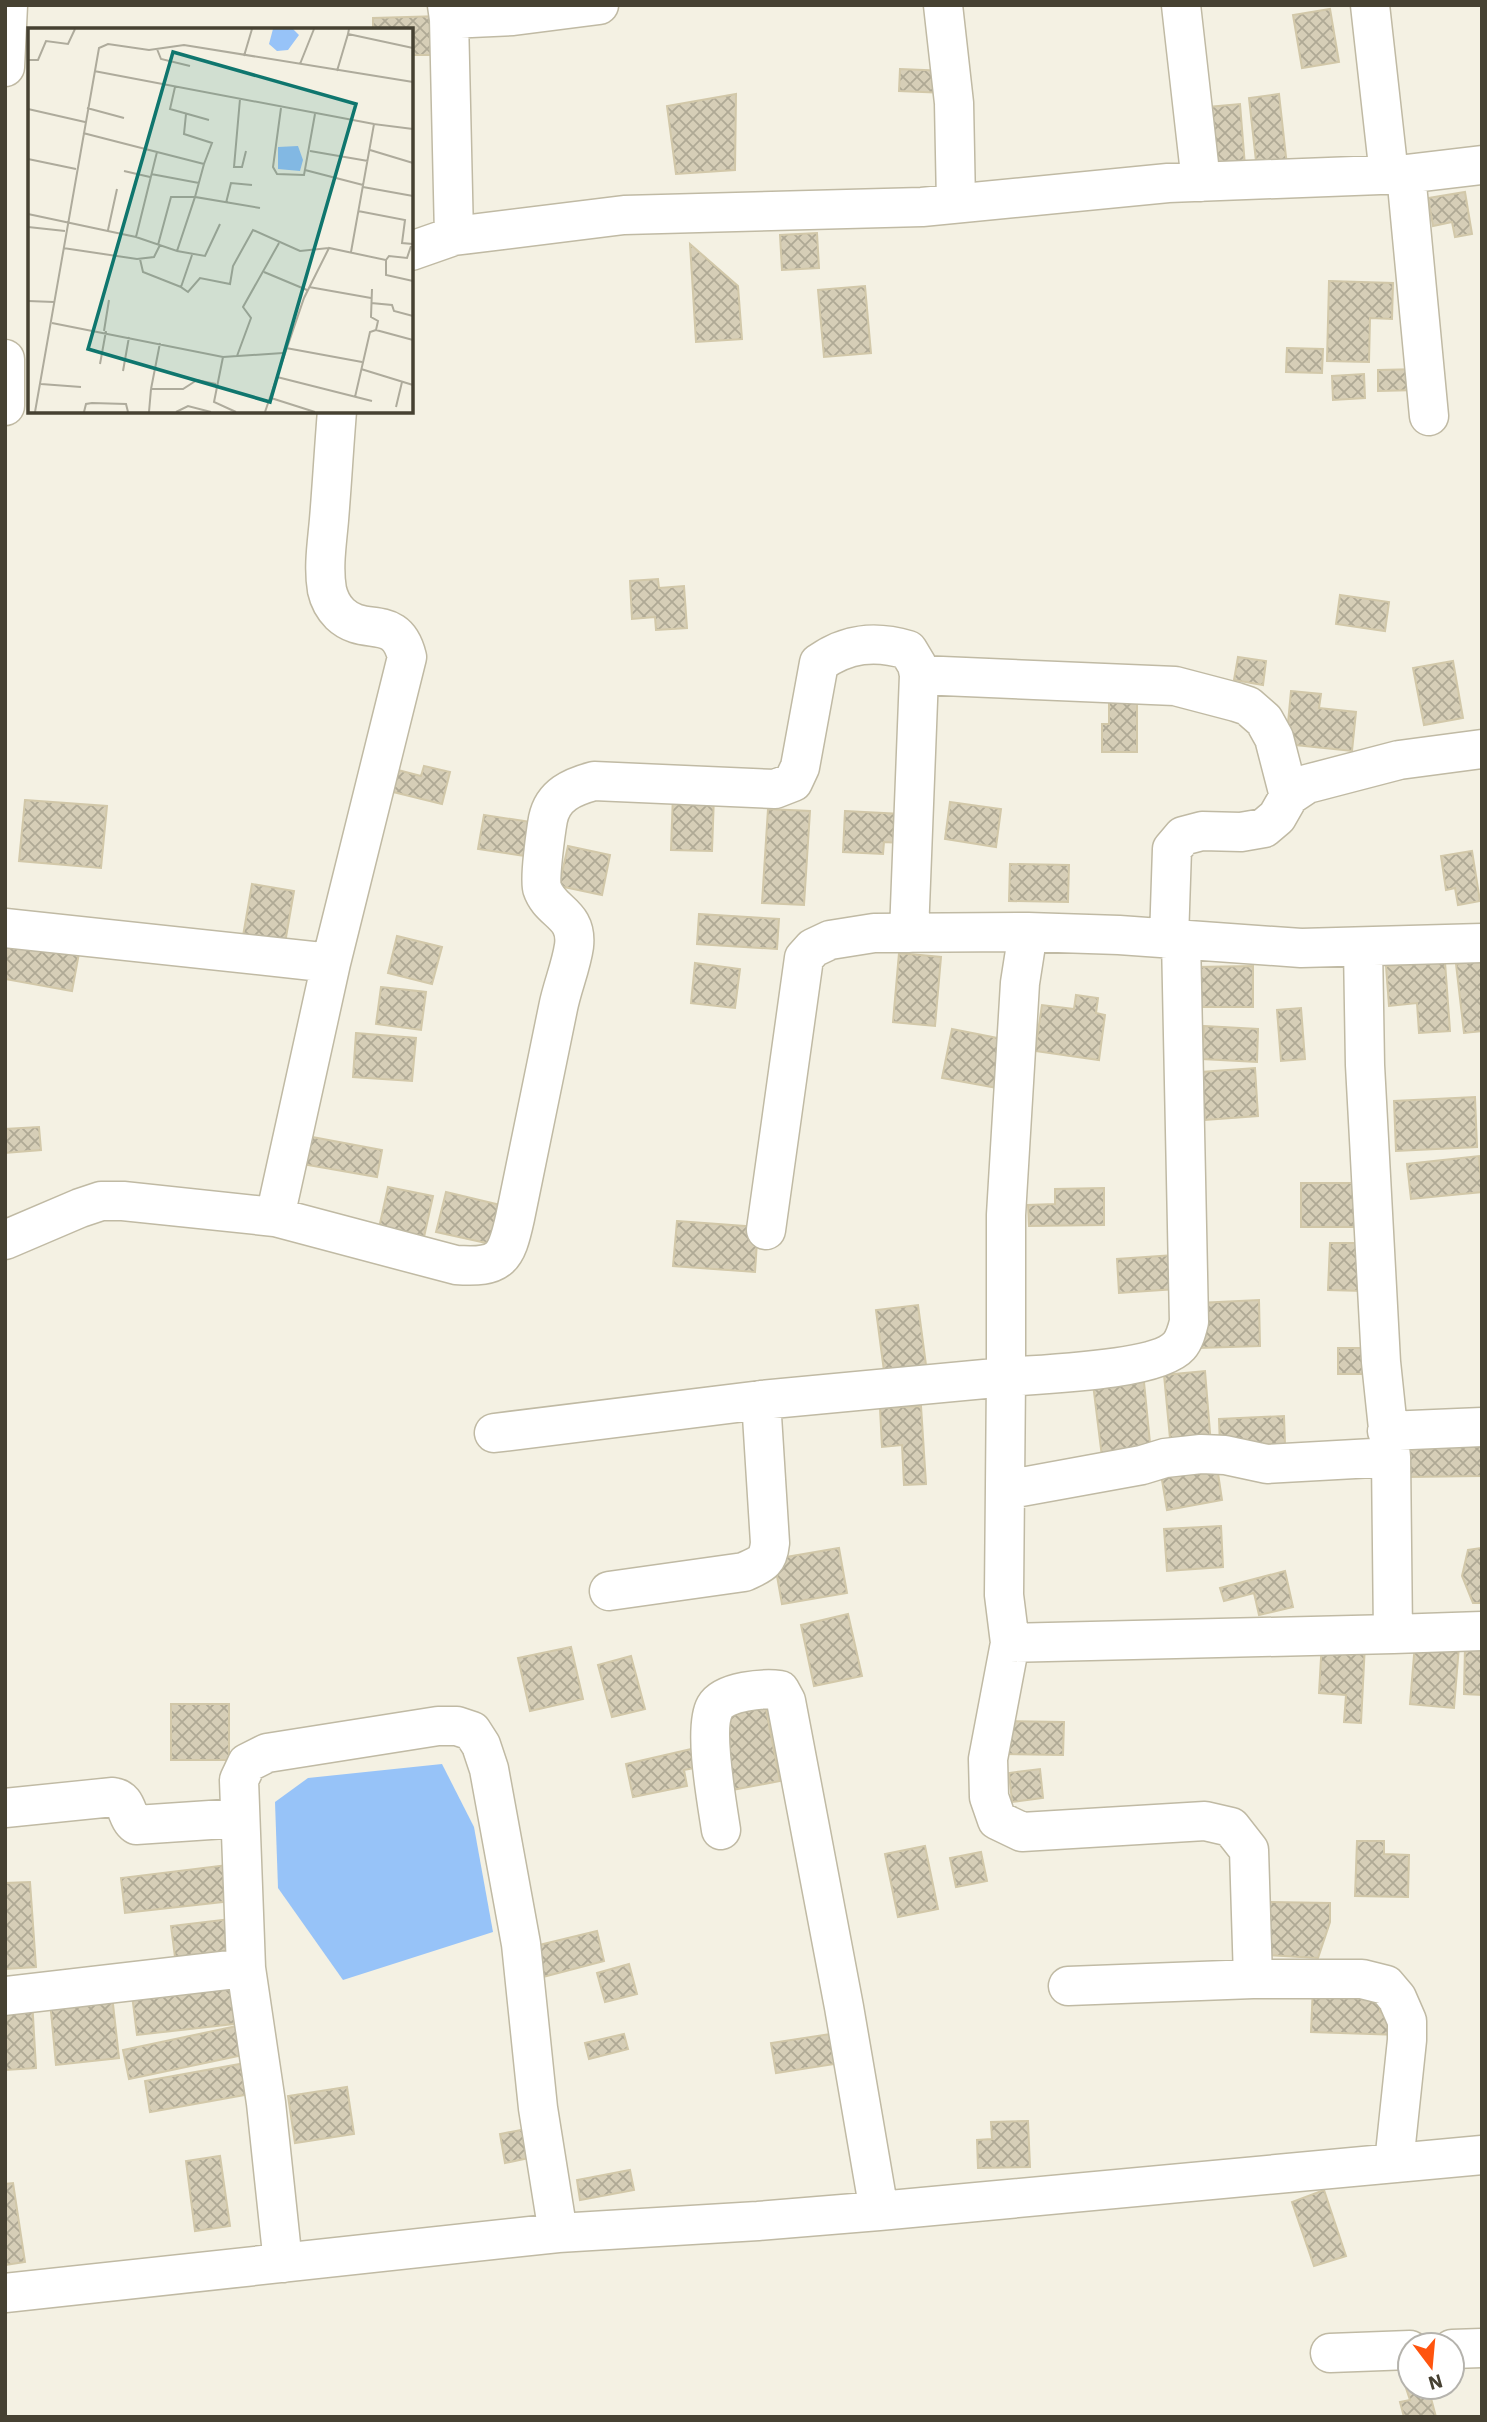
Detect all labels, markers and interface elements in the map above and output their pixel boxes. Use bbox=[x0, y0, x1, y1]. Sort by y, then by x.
inset map bbox=[28, 28, 413, 413]
north arrow bbox=[1396, 2331, 1466, 2401]
text: N bbox=[1426, 2369, 1446, 2396]

